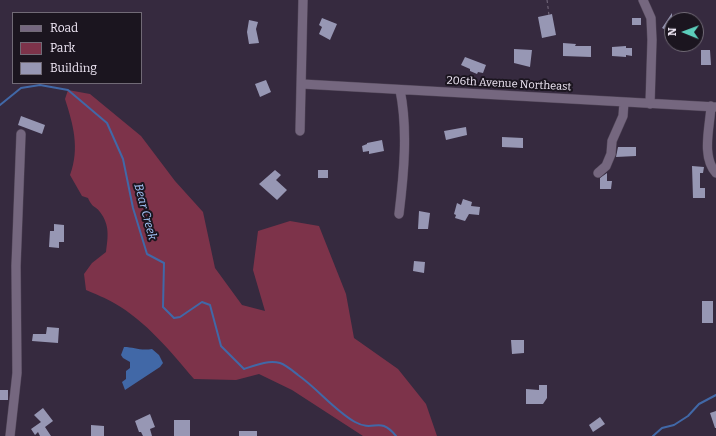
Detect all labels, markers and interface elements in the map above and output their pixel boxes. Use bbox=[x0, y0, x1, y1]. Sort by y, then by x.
legend bbox=[12, 12, 142, 84]
north arrow bbox=[664, 12, 704, 52]
text: Road bbox=[50, 21, 78, 35]
text: N bbox=[666, 27, 679, 36]
text: Park bbox=[50, 41, 75, 55]
text: Building bbox=[50, 61, 97, 75]
street label: 206th Avenue Northeast bbox=[446, 74, 572, 94]
water label: Bear Creek bbox=[131, 182, 159, 242]

